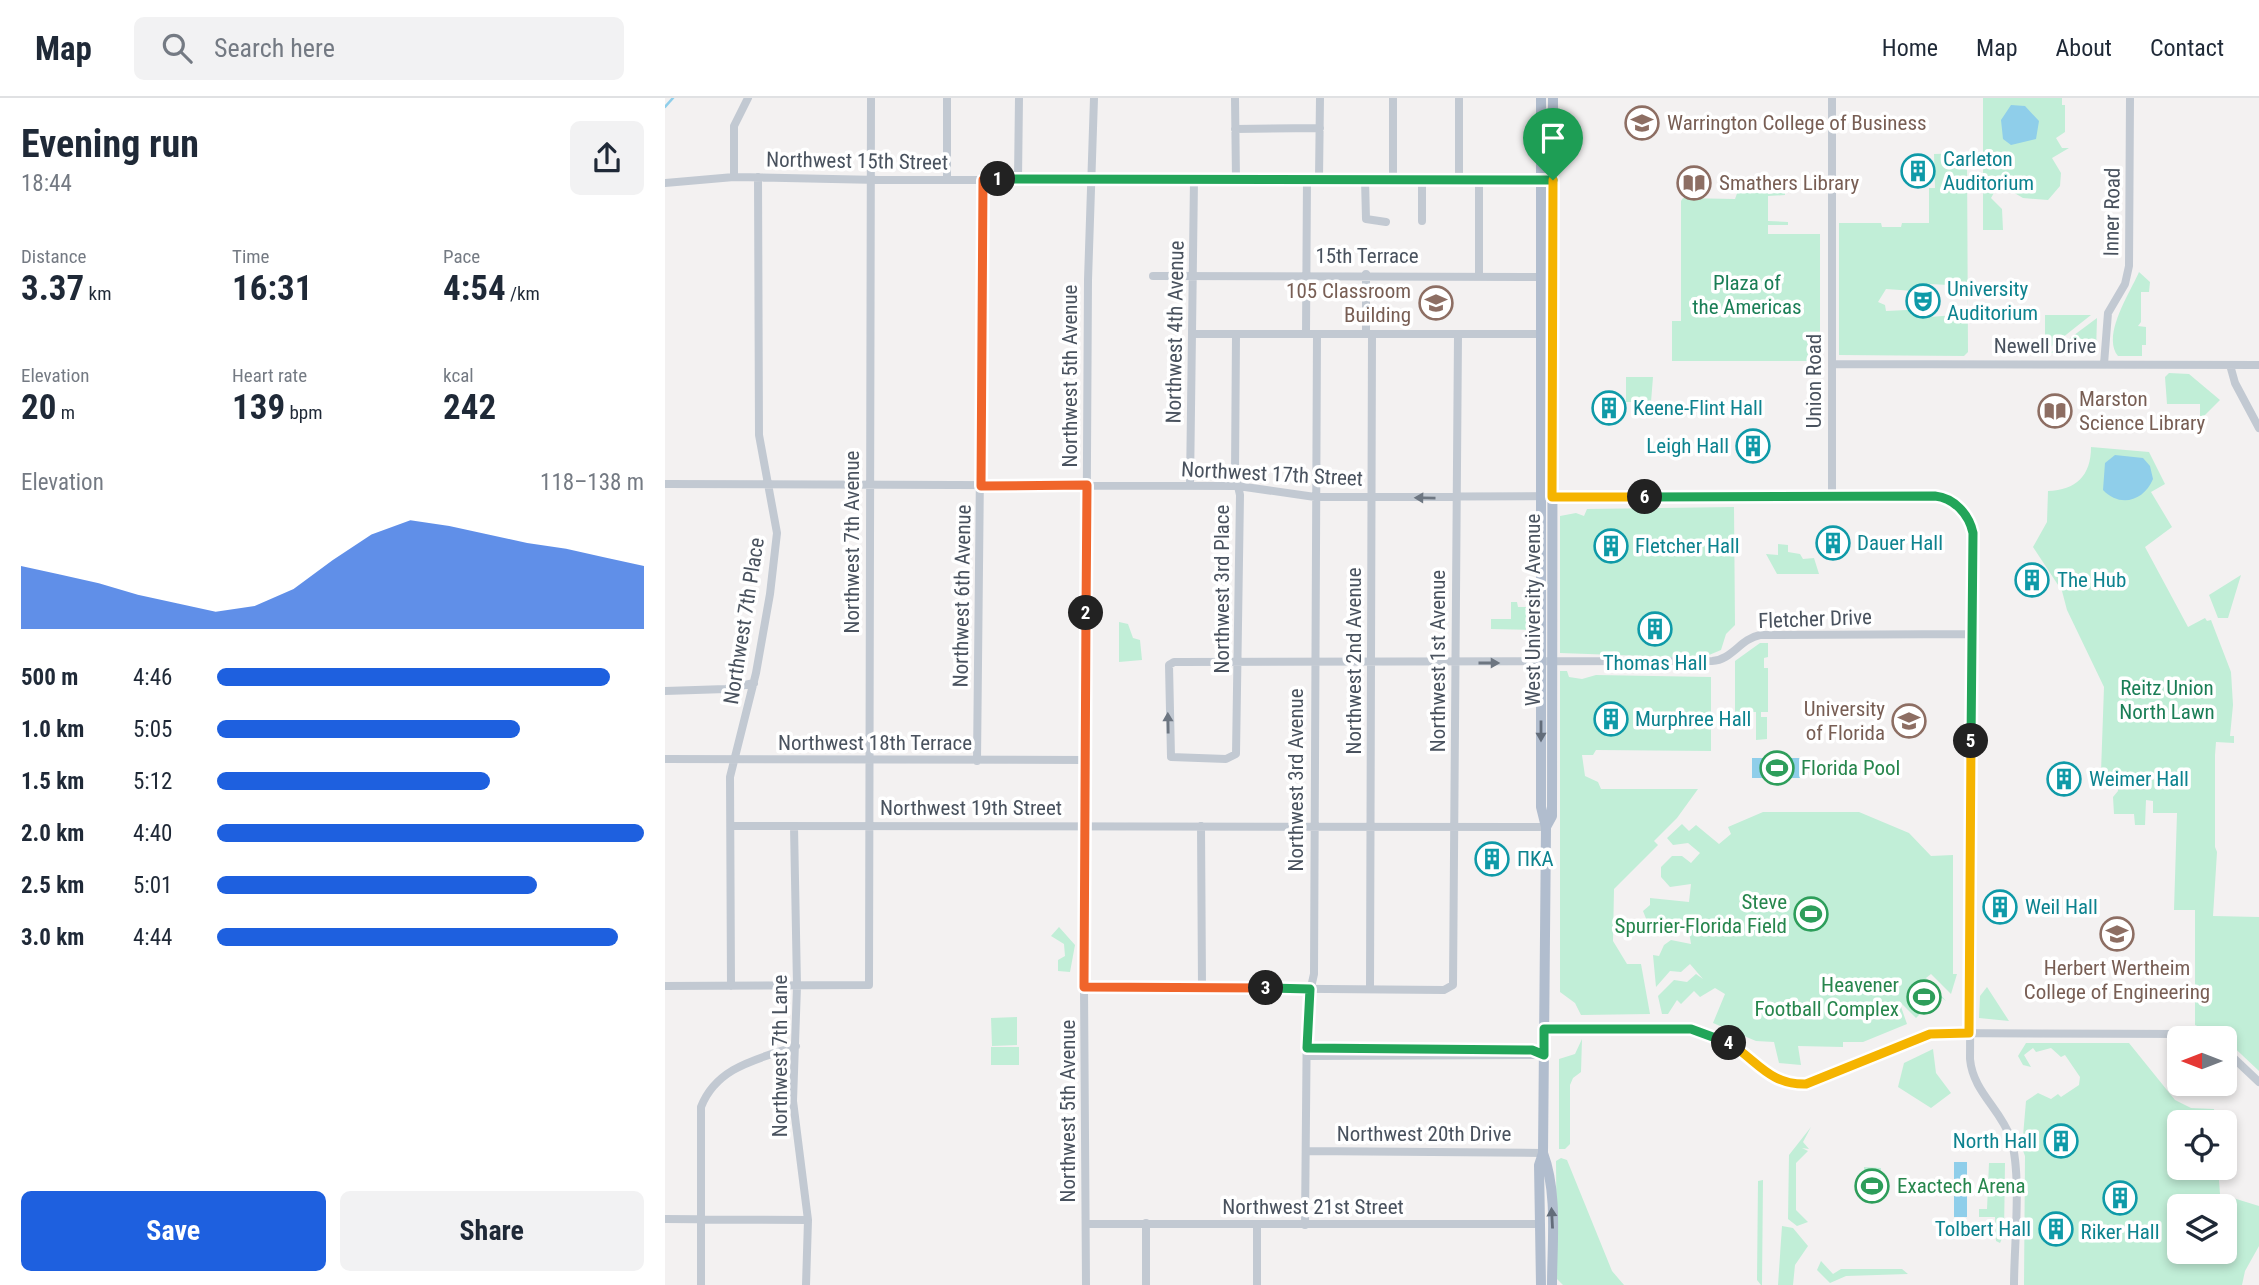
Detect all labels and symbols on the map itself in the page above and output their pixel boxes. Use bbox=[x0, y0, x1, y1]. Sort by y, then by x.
school or university icon: Warrington College of Business bbox=[1623, 104, 1661, 142]
pin bbox=[1523, 108, 1583, 180]
place label: Warrington College of Business bbox=[1667, 111, 1927, 135]
street label: Northwest 15th Street bbox=[766, 147, 948, 175]
place label: Carleton Auditorium bbox=[1943, 147, 2034, 195]
building icon: Carleton Auditorium bbox=[1899, 152, 1937, 190]
pin: 1 bbox=[981, 162, 1015, 196]
library icon: Smathers Library bbox=[1675, 164, 1713, 202]
street label: Inner Road bbox=[2099, 167, 2125, 257]
place label: Smathers Library bbox=[1719, 171, 1860, 195]
street label: Northwest 4th Avenue bbox=[1161, 240, 1189, 424]
street label: 15th Terrace bbox=[1315, 244, 1419, 268]
park label: Plaza of the Americas bbox=[1692, 271, 1802, 319]
place label: University Auditorium bbox=[1947, 277, 2038, 325]
place label: 105 Classroom Building bbox=[1286, 279, 1411, 327]
theatre icon: University Auditorium bbox=[1904, 282, 1942, 320]
street label: Northwest 5th Avenue bbox=[1058, 284, 1082, 467]
school or university icon: 105 Classroom Building bbox=[1417, 284, 1455, 322]
street label: Union Road bbox=[1802, 334, 1826, 428]
street label: Newell Drive bbox=[1994, 334, 2097, 358]
place label: Marston Science Library bbox=[2079, 387, 2206, 435]
building icon: Keene-Flint Hall bbox=[1590, 389, 1628, 427]
library icon: Marston Science Library bbox=[2036, 392, 2074, 430]
place label: Keene-Flint Hall bbox=[1633, 396, 1763, 420]
building icon: Leigh Hall bbox=[1734, 427, 1772, 465]
place label: Leigh Hall bbox=[1646, 434, 1729, 458]
street label: Northwest 7th Avenue bbox=[840, 450, 864, 633]
street label: Northwest 17th Street bbox=[1180, 457, 1364, 491]
pin: 6 bbox=[1627, 480, 1663, 514]
one-way arrow bbox=[1413, 492, 1435, 504]
street label: Northwest 6th Avenue bbox=[948, 504, 976, 688]
street label: Northwest 3rd Place bbox=[1210, 504, 1234, 673]
street label: West University Avenue bbox=[1521, 514, 1545, 706]
building icon: Dauer Hall bbox=[1814, 524, 1852, 562]
building icon: Fletcher Hall bbox=[1592, 527, 1630, 565]
place label: Dauer Hall bbox=[1857, 531, 1943, 555]
place label: Fletcher Hall bbox=[1635, 534, 1740, 558]
street label: Northwest 7th Place bbox=[719, 536, 769, 706]
building icon: The Hub bbox=[2013, 561, 2051, 599]
street label: Northwest 2nd Avenue bbox=[1342, 567, 1366, 755]
place label: The Hub bbox=[2057, 568, 2126, 592]
street label: Northwest 1st Avenue bbox=[1426, 570, 1450, 752]
pin: 2 bbox=[1069, 596, 1103, 630]
street label: Fletcher Drive bbox=[1758, 605, 1872, 633]
building icon: Thomas Hall bbox=[1636, 610, 1674, 648]
place label: Thomas Hall bbox=[1603, 651, 1707, 675]
one-way arrow bbox=[1478, 657, 1500, 669]
park label: Reitz Union North Lawn bbox=[2119, 676, 2215, 724]
street label: Northwest 3rd Avenue bbox=[1284, 688, 1308, 872]
place label: University of Florida bbox=[1804, 697, 1885, 745]
building icon: Murphree Hall bbox=[1592, 700, 1630, 738]
school or university icon: University of Florida bbox=[1890, 702, 1928, 740]
place label: Murphree Hall bbox=[1635, 707, 1751, 731]
one-way arrow bbox=[1162, 712, 1174, 734]
one-way arrow bbox=[1535, 720, 1547, 742]
pin: 5 bbox=[1953, 724, 1989, 758]
street label: Northwest 18th Terrace bbox=[778, 731, 972, 755]
sports icon: Florida Pool bbox=[1758, 749, 1796, 787]
place label: Florida Pool bbox=[1801, 756, 1900, 780]
building icon: Weimer Hall bbox=[2045, 760, 2083, 798]
place label: Weimer Hall bbox=[2089, 767, 2189, 791]
street label: Northwest 19th Street bbox=[880, 796, 1062, 820]
building icon: ΠΚΑ bbox=[1473, 840, 1511, 878]
place label: ΠΚΑ bbox=[1517, 847, 1554, 871]
building icon: Weil Hall bbox=[1981, 888, 2019, 926]
place label: Steve Spurrier-Florida Field bbox=[1615, 890, 1787, 938]
sports icon: Steve Spurrier-Florida Field bbox=[1792, 895, 1830, 933]
place label: Weil Hall bbox=[2025, 895, 2098, 919]
school or university icon: Herbert Wertheim College of Engineering bbox=[2098, 915, 2136, 953]
place label: Herbert Wertheim College of Engineering bbox=[2024, 956, 2210, 1004]
pin: 3 bbox=[1249, 970, 1283, 1006]
place label: Heavener Football Complex bbox=[1754, 973, 1899, 1021]
street label: Northwest 7th Lane bbox=[768, 975, 792, 1137]
sports icon: Heavener Football Complex bbox=[1905, 978, 1943, 1016]
street label: Northwest 5th Avenue bbox=[1056, 1019, 1080, 1202]
pin: 4 bbox=[1711, 1026, 1747, 1060]
north arrow bbox=[2167, 1026, 2237, 1096]
street label: Northwest 20th Drive bbox=[1337, 1122, 1512, 1146]
building icon: North Hall bbox=[2042, 1122, 2080, 1160]
place label: North Hall bbox=[1953, 1129, 2037, 1153]
sports icon: Exactech Arena bbox=[1853, 1167, 1891, 1205]
place label: Exactech Arena bbox=[1897, 1174, 2026, 1198]
building icon: Riker Hall bbox=[2101, 1179, 2139, 1217]
street label: Northwest 21st Street bbox=[1222, 1195, 1404, 1219]
one-way arrow bbox=[1546, 1207, 1557, 1229]
building icon: Tolbert Hall bbox=[2037, 1210, 2075, 1248]
place label: Tolbert Hall bbox=[1935, 1217, 2031, 1241]
place label: Riker Hall bbox=[2080, 1220, 2160, 1244]

